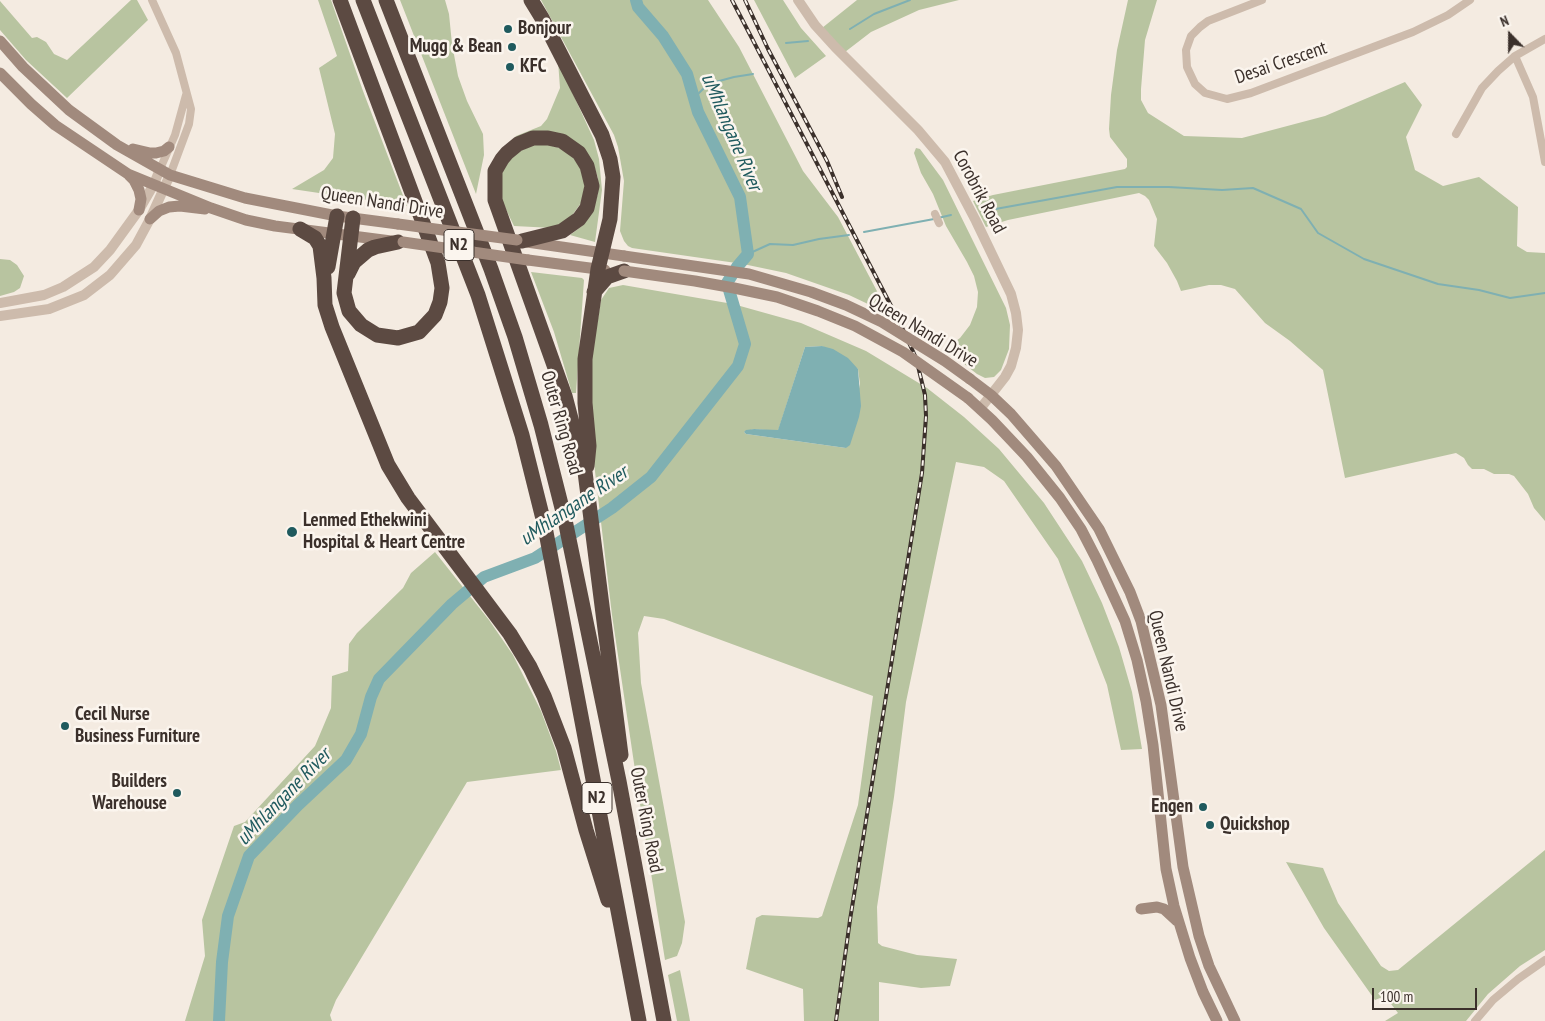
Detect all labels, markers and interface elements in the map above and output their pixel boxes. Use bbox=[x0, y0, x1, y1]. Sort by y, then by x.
north arrow bbox=[1485, 10, 1535, 60]
text: N bbox=[1498, 11, 1511, 31]
place label: Bonjour bbox=[518, 18, 571, 40]
marker: Bonjour bbox=[502, 23, 514, 35]
place label: Mugg & Bean bbox=[410, 36, 502, 58]
street label: Desai Crescent bbox=[1232, 37, 1330, 89]
marker: Mugg & Bean bbox=[506, 41, 518, 53]
place label: KFC bbox=[520, 56, 547, 78]
marker: KFC bbox=[504, 61, 516, 73]
water label: uMhlangane River bbox=[696, 70, 766, 194]
street label: Corobrik Road bbox=[948, 146, 1010, 238]
street label: Queen Nandi Drive bbox=[319, 182, 445, 224]
road number: N2 bbox=[444, 230, 474, 260]
street label: Queen Nandi Drive bbox=[864, 289, 982, 373]
street label: Outer Ring Road bbox=[535, 368, 587, 478]
water label: uMhlangane River bbox=[515, 461, 633, 551]
place label: Lenmed Ethekwini Hospital & Heart Centre bbox=[303, 510, 465, 554]
marker: Lenmed Ethekwini Hospital & Heart Centre bbox=[285, 525, 299, 539]
street label: Queen Nandi Drive bbox=[1143, 608, 1193, 734]
place label: Cecil Nurse Business Furniture bbox=[75, 704, 200, 748]
marker: Cecil Nurse Business Furniture bbox=[59, 720, 71, 732]
water label: uMhlangane River bbox=[232, 744, 336, 850]
street label: Outer Ring Road bbox=[625, 765, 667, 875]
place label: Builders Warehouse bbox=[92, 771, 167, 815]
road number: N2 bbox=[582, 782, 612, 814]
marker: Builders Warehouse bbox=[171, 787, 183, 799]
place label: Engen bbox=[1151, 796, 1193, 818]
marker: Engen bbox=[1197, 801, 1209, 813]
place label: Quickshop bbox=[1220, 814, 1290, 836]
marker: Quickshop bbox=[1204, 819, 1216, 831]
scale bar bbox=[1375, 978, 1480, 1010]
text: 100 m bbox=[1380, 987, 1413, 1006]

